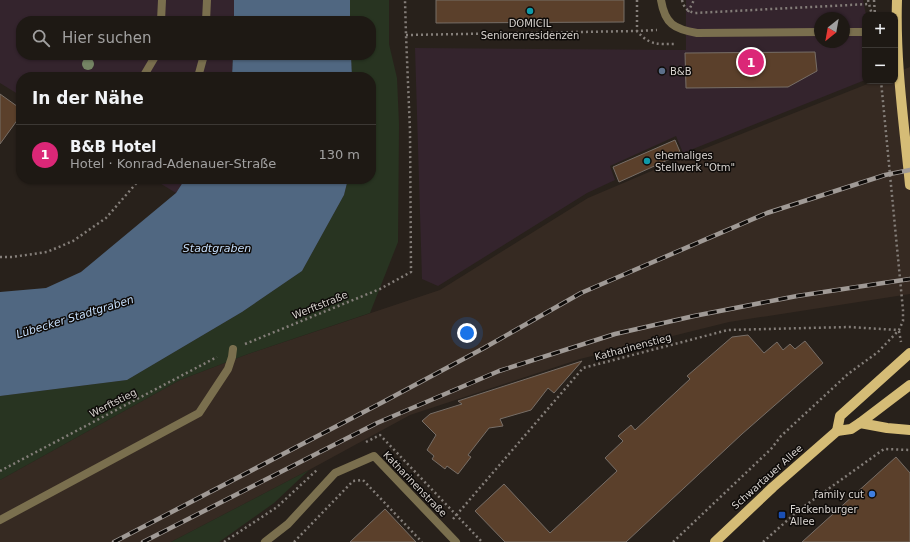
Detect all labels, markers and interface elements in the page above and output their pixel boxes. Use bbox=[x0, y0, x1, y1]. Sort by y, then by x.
marker: DOMICIL Seniorenresidenzen bbox=[525, 6, 535, 16]
north arrow bbox=[814, 12, 850, 48]
map controls bbox=[862, 12, 898, 84]
button: + bbox=[862, 12, 898, 48]
search box bbox=[16, 16, 376, 60]
place label: DOMICIL Seniorenresidenzen bbox=[481, 18, 579, 41]
icon: search bbox=[30, 27, 52, 49]
text: Hier suchen bbox=[62, 29, 151, 47]
pin: 1 bbox=[738, 47, 764, 77]
button: − bbox=[862, 48, 898, 84]
marker: B&B bbox=[657, 66, 667, 76]
place label: B&B bbox=[670, 66, 692, 77]
text: In der Nähe bbox=[32, 88, 144, 108]
text: B&B Hotel bbox=[70, 138, 157, 156]
text: 1 bbox=[40, 147, 50, 162]
text: 130 m bbox=[318, 147, 360, 162]
place label: ehemaliges Stellwerk "Otm" bbox=[655, 150, 735, 173]
text: Hotel · Konrad-Adenauer-Straße bbox=[70, 156, 276, 171]
marker: ehemaliges Stellwerk "Otm" bbox=[642, 156, 652, 166]
water label: Stadtgraben bbox=[183, 242, 251, 255]
street label: Werftstraße bbox=[291, 289, 349, 321]
water label: Lübecker Stadtgraben bbox=[15, 293, 135, 341]
your location bbox=[457, 323, 477, 343]
street label: Katharinenstieg bbox=[593, 331, 673, 363]
street label: Werftstieg bbox=[88, 386, 138, 420]
street label: Schwartauer Allee bbox=[729, 442, 805, 512]
street label: Katharinenstraße bbox=[381, 449, 449, 519]
place label: family cut bbox=[814, 489, 864, 500]
marker: family cut bbox=[867, 489, 877, 499]
place label: Fackenburger Allee bbox=[790, 504, 859, 527]
marker: Fackenburger Allee bbox=[777, 510, 787, 520]

